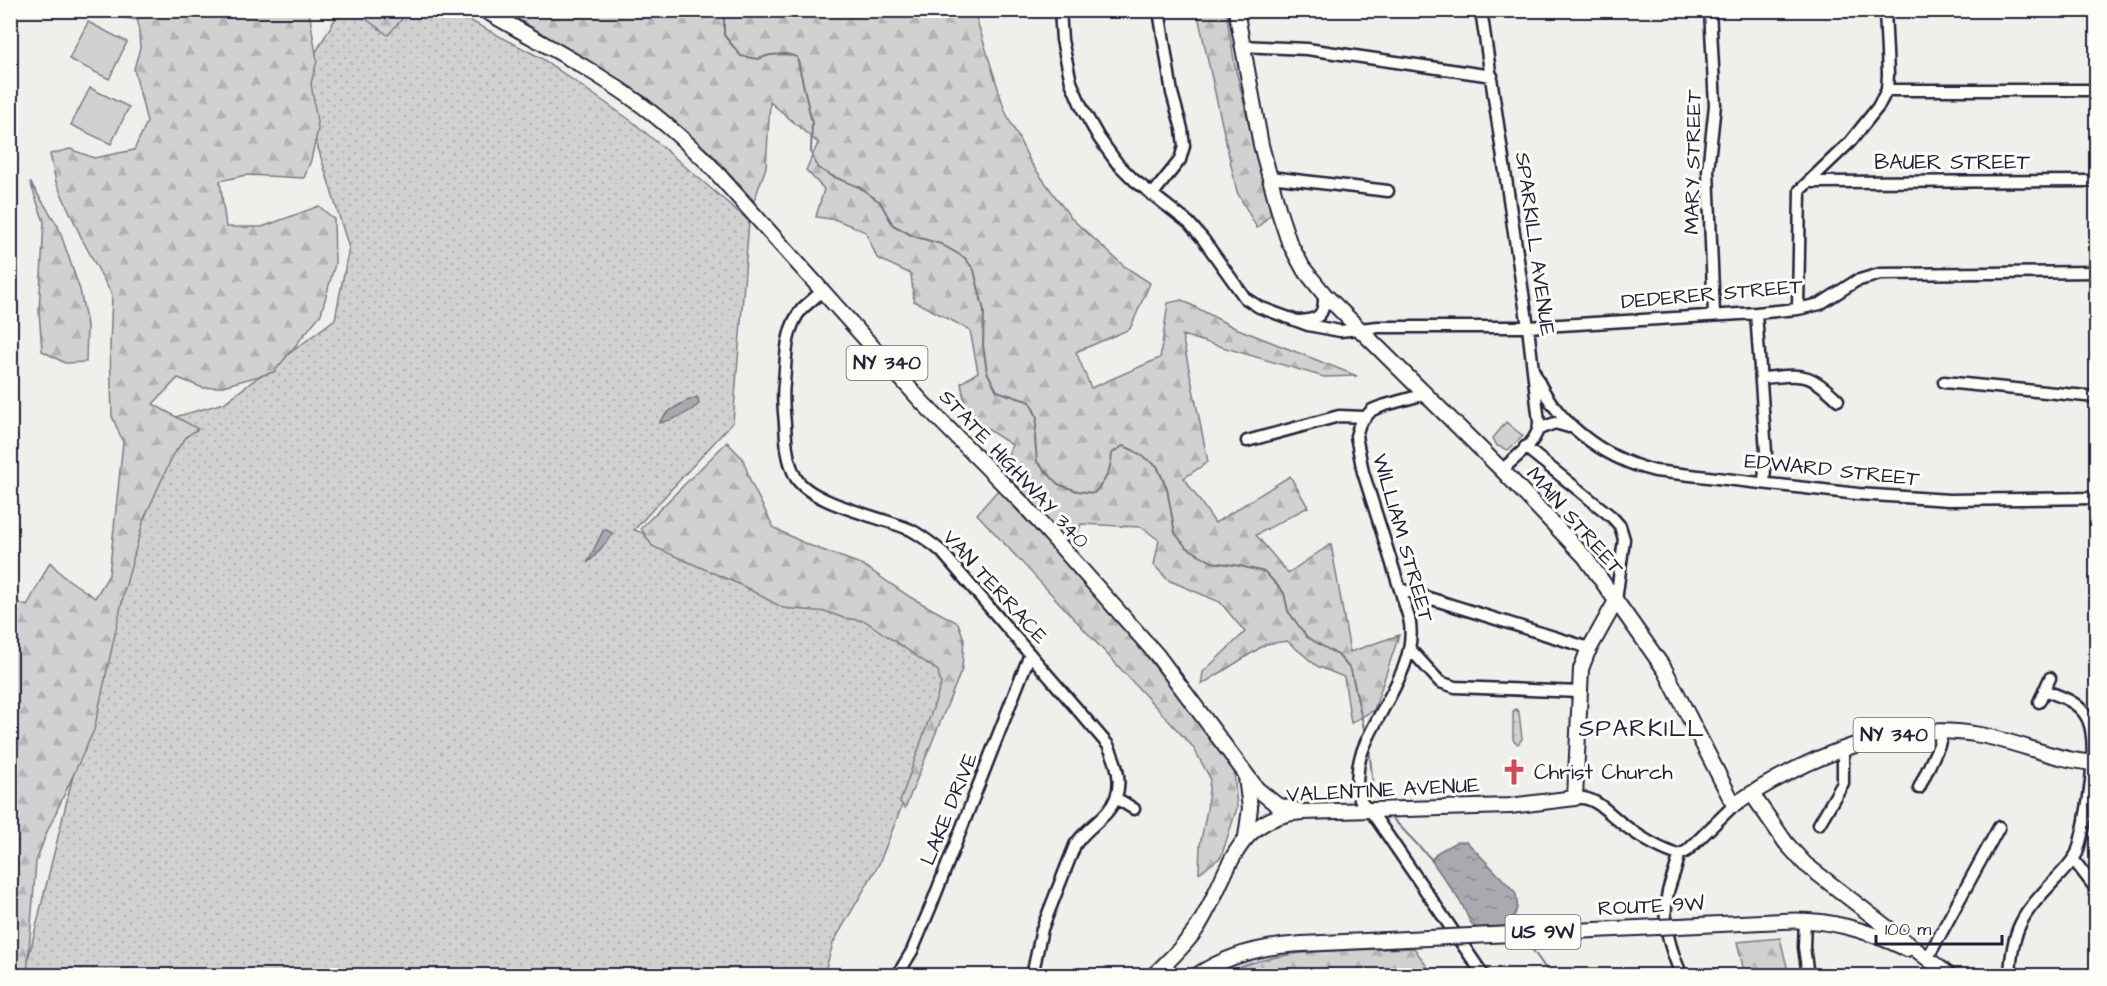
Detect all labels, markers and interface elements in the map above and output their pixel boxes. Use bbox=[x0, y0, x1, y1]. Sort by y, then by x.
street label: MARY STREET bbox=[1677, 88, 1709, 235]
street label: BAUER STREET bbox=[1874, 148, 2031, 177]
street label: SPARKILL AVENUE bbox=[1508, 150, 1562, 338]
street label: DEDERER STREET bbox=[1620, 272, 1805, 316]
road number: NY 340 bbox=[846, 346, 928, 380]
street label: STATE HIGHWAY 340 bbox=[932, 383, 1096, 555]
street label: EDWARD STREET bbox=[1743, 446, 1922, 494]
street label: WILLIAM STREET bbox=[1365, 450, 1441, 626]
street label: MAIN STREET bbox=[1520, 461, 1631, 582]
street label: VAN TERRACE bbox=[936, 524, 1054, 651]
district label: SPARKILL bbox=[1579, 712, 1705, 746]
road number: NY 340 bbox=[1854, 718, 1934, 752]
street label: LAKE DRIVE bbox=[913, 748, 985, 870]
church icon: Christ Church bbox=[1499, 757, 1529, 787]
place label: Christ Church bbox=[1534, 758, 1673, 787]
street label: VALENTINE AVENUE bbox=[1286, 770, 1481, 810]
street label: ROUTE 9W bbox=[1597, 889, 1705, 923]
scale bar bbox=[1876, 908, 2002, 946]
road number: US 9W bbox=[1506, 915, 1580, 949]
text: 100 m bbox=[1885, 917, 1931, 942]

